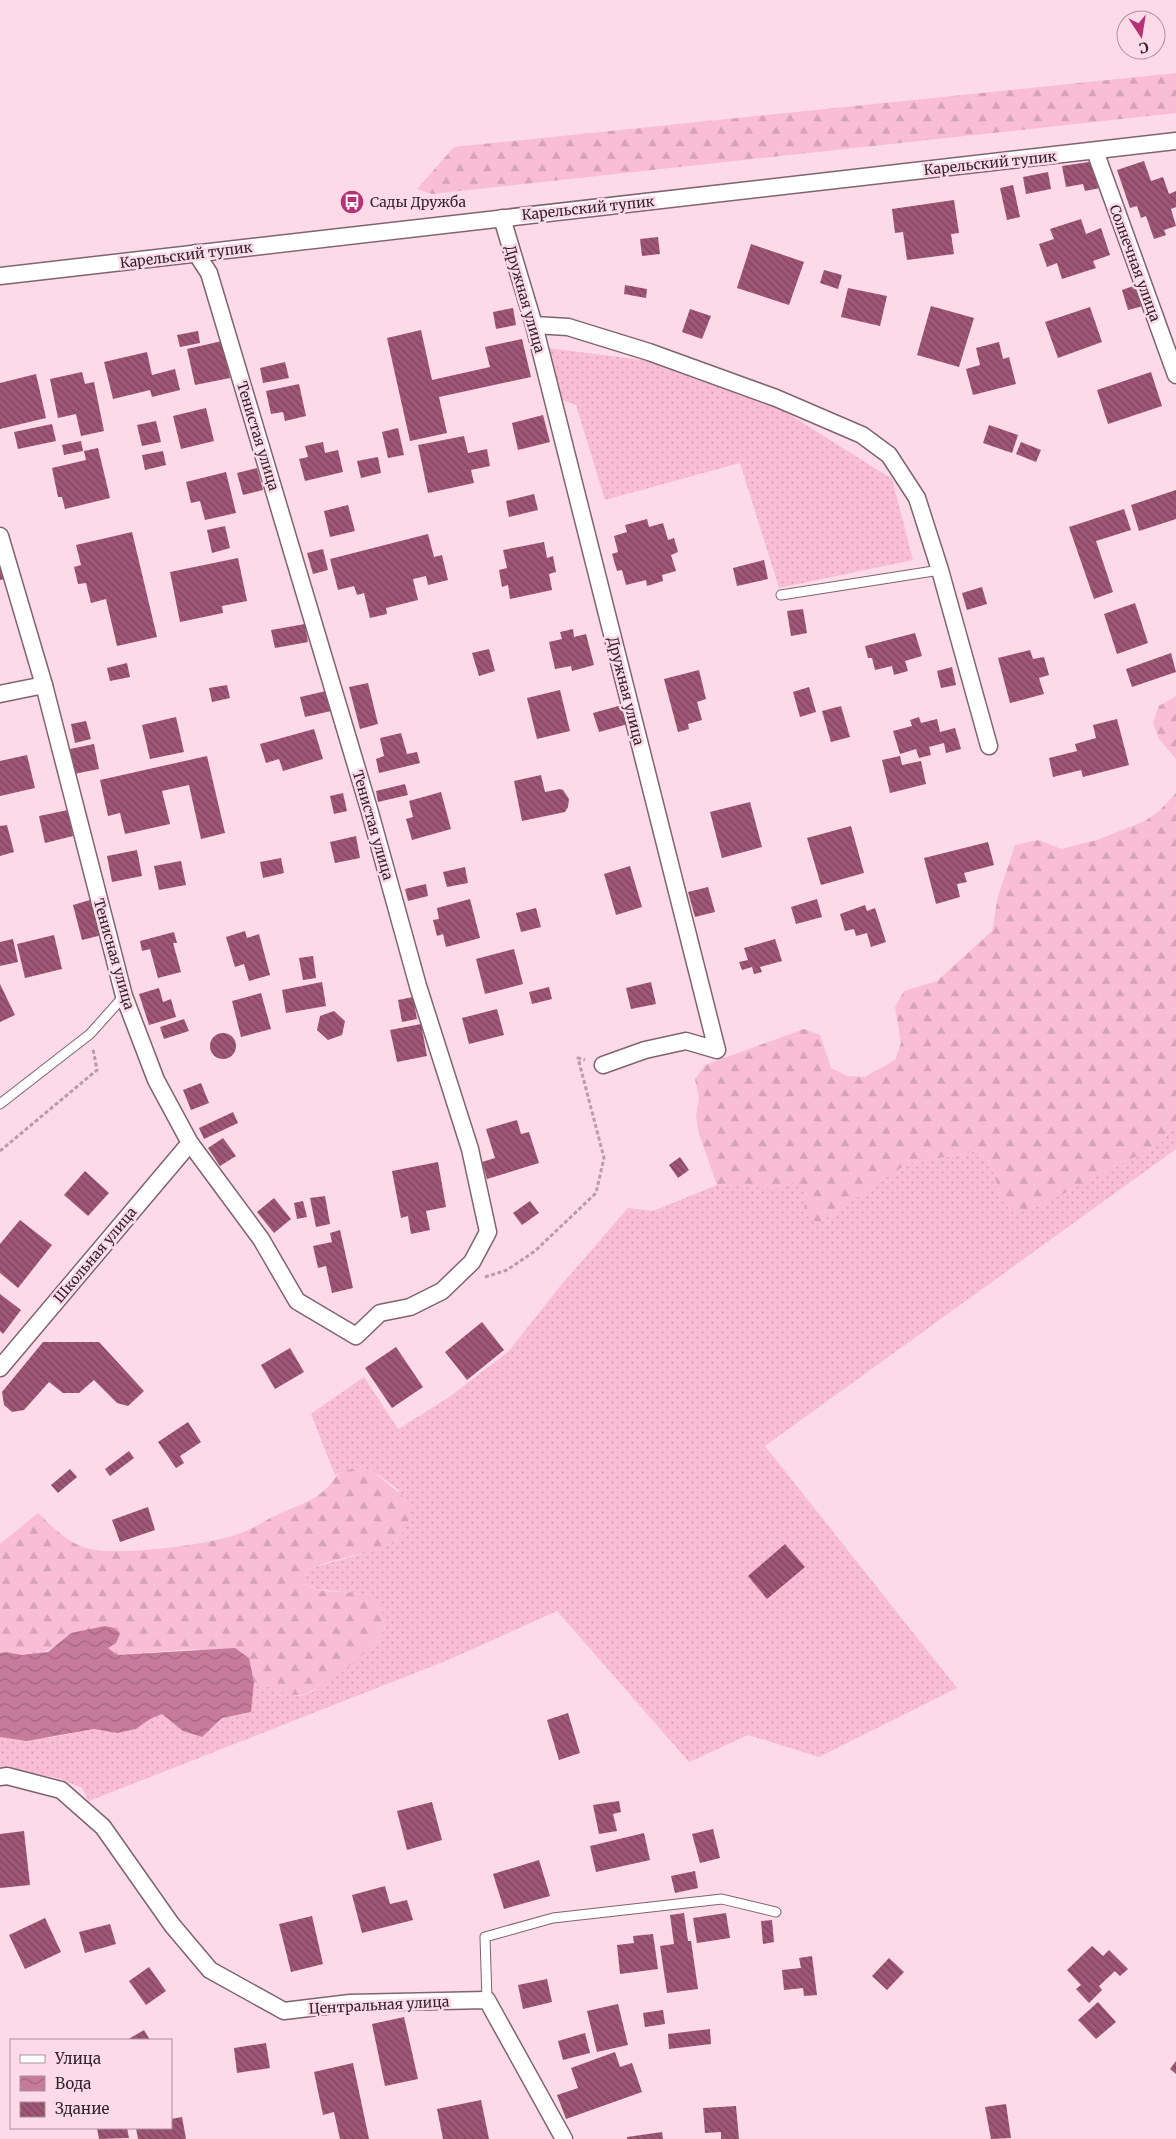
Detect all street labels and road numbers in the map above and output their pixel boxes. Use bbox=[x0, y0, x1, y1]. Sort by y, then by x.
street label: Карельский тупик bbox=[923, 147, 1057, 179]
street label: Карельский тупик bbox=[521, 192, 655, 224]
street label: Солнечная улица bbox=[1106, 202, 1165, 324]
street label: Карельский тупик bbox=[119, 238, 253, 272]
street label: Дружная улица bbox=[501, 243, 549, 355]
street label: Тенистая улица bbox=[233, 379, 283, 493]
street label: Дружная улица bbox=[604, 635, 648, 748]
street label: Тенистая улица bbox=[349, 768, 397, 882]
street label: Тенисная улица bbox=[90, 896, 139, 1012]
street label: Школьная улица bbox=[50, 1203, 141, 1307]
street label: Центральная улица bbox=[308, 1992, 450, 2018]

